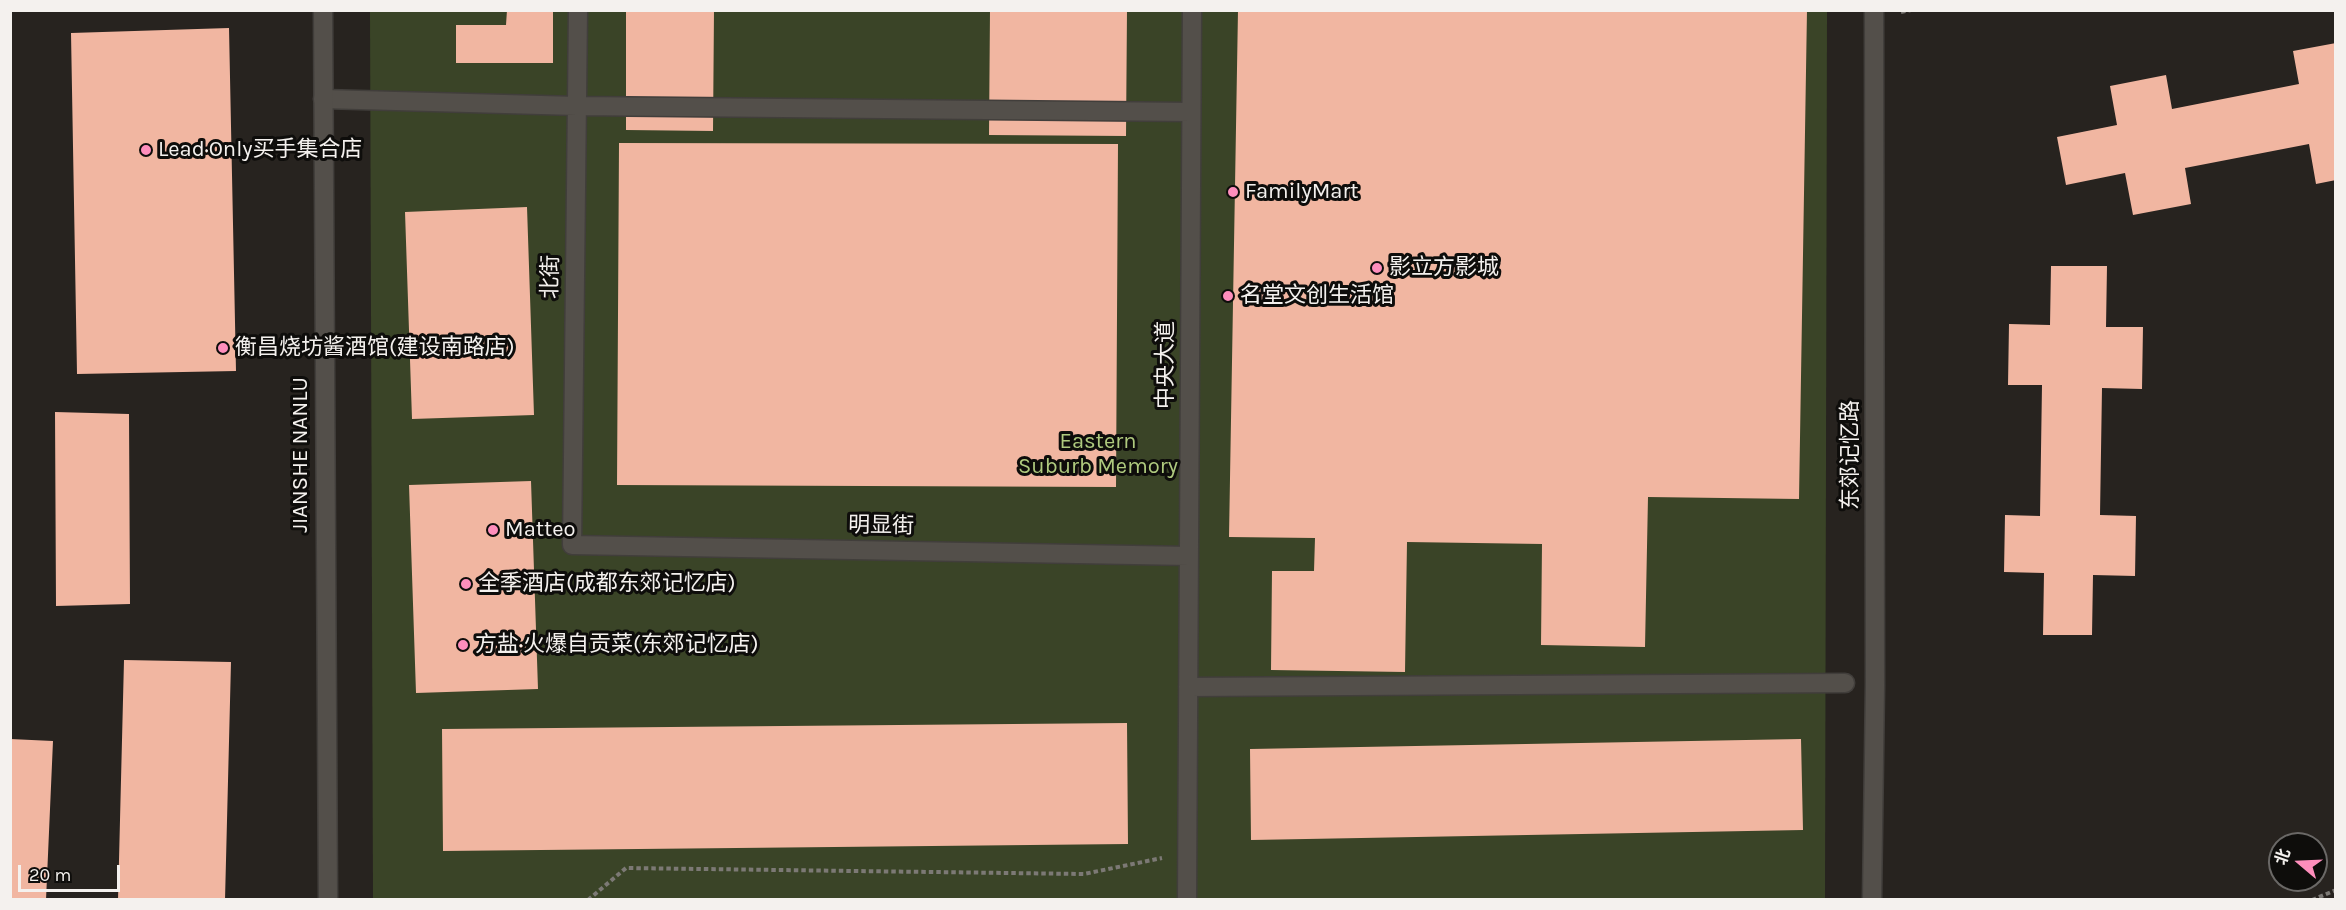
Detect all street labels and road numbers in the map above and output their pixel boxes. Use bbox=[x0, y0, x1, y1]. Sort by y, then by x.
street label: 北街 bbox=[537, 255, 565, 299]
street label: 中央大道 bbox=[1153, 321, 1179, 409]
street label: JIANSHE NANLU bbox=[288, 377, 314, 533]
street label: 东郊记忆路 bbox=[1838, 400, 1864, 510]
street label: 明显街 bbox=[848, 512, 914, 540]

